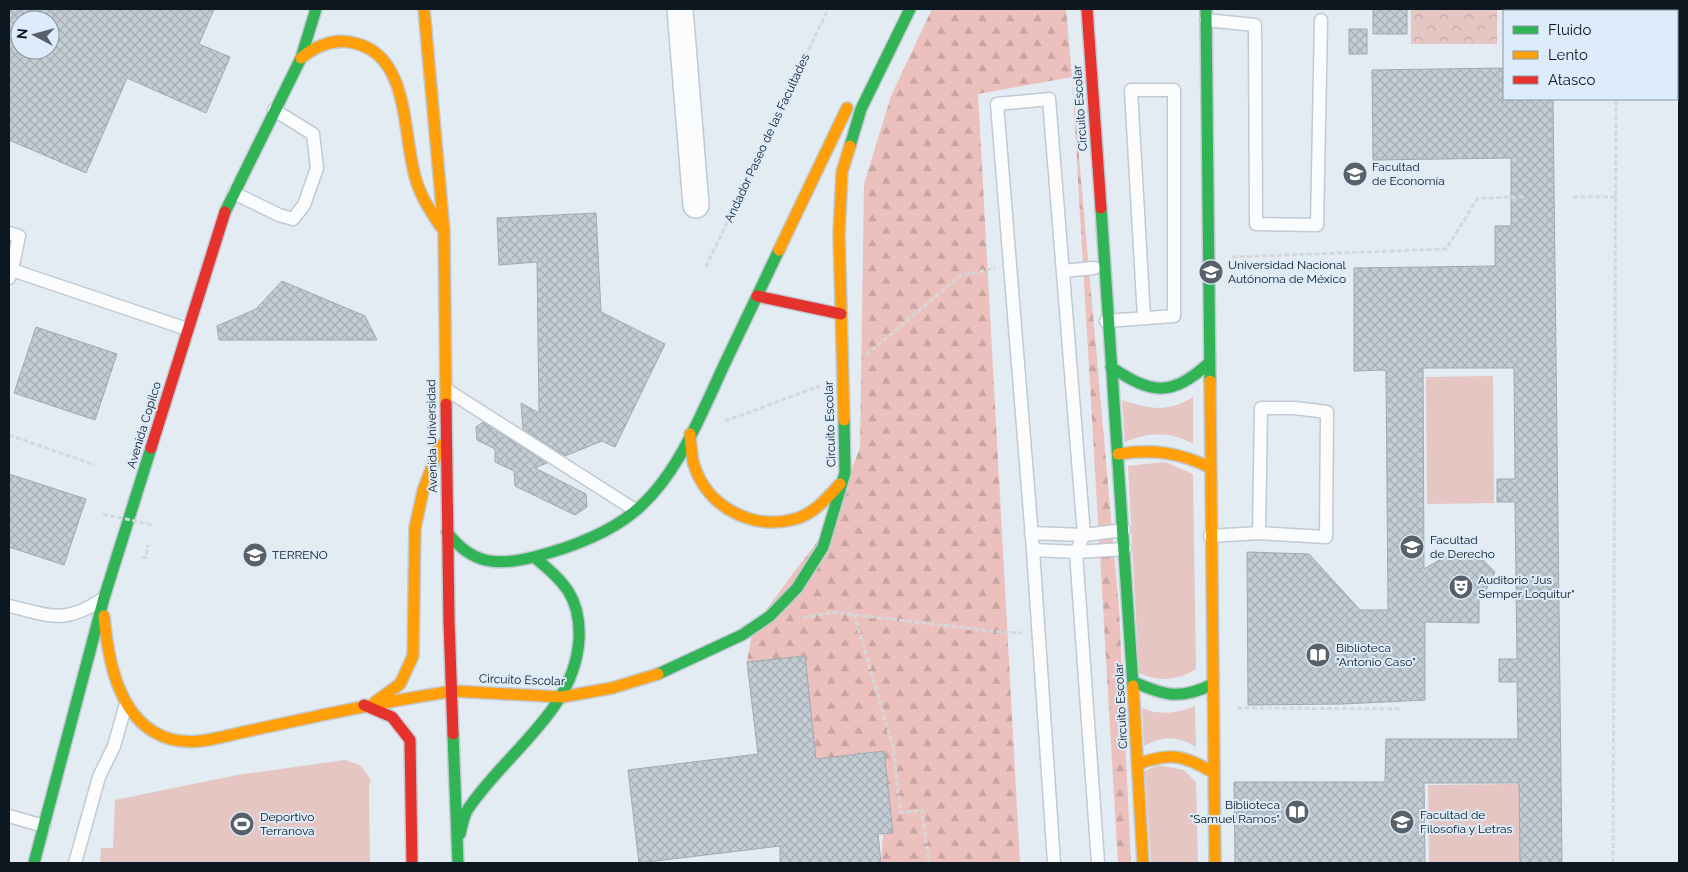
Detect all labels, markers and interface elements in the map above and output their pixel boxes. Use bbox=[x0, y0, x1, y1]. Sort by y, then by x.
north arrow bbox=[10, 10, 60, 60]
legend bbox=[1503, 10, 1678, 100]
text: Fluido bbox=[1548, 21, 1591, 39]
text: N bbox=[14, 27, 31, 40]
text: Lento bbox=[1548, 46, 1588, 64]
street label: Andador Paseo de las Facultades bbox=[722, 51, 812, 225]
street label: Circuito Escolar bbox=[1070, 64, 1090, 151]
text: Atasco bbox=[1548, 71, 1595, 89]
place label: Facultad de Economía bbox=[1372, 160, 1445, 188]
school or university icon: Facultad de Economía bbox=[1342, 161, 1368, 187]
place label: Universidad Nacional Autónoma de México bbox=[1228, 258, 1347, 286]
school or university icon: Universidad Nacional Autónoma de México bbox=[1198, 259, 1224, 285]
street label: Avenida Universidad bbox=[424, 379, 440, 493]
street label: Avenida Copilco bbox=[124, 380, 164, 470]
street label: Circuito Escolar bbox=[821, 380, 838, 467]
place label: Facultad de Derecho bbox=[1430, 533, 1495, 561]
school or university icon: Facultad de Derecho bbox=[1399, 534, 1425, 560]
school or university icon: TERRENO bbox=[242, 542, 268, 568]
place label: TERRENO bbox=[272, 548, 328, 562]
place label: Auditorio "Jus Semper Loquitur" bbox=[1478, 573, 1575, 601]
theatre icon: Auditorio "Jus Semper Loquitur" bbox=[1448, 574, 1474, 600]
place label: Biblioteca "Antonio Caso" bbox=[1336, 641, 1416, 669]
library icon: Biblioteca "Antonio Caso" bbox=[1305, 642, 1331, 668]
street label: Circuito Escolar bbox=[1112, 662, 1130, 749]
street label: Circuito Escolar bbox=[479, 672, 566, 689]
place label: Biblioteca "Samuel Ramos" bbox=[1190, 798, 1280, 826]
library icon: Biblioteca "Samuel Ramos" bbox=[1284, 799, 1310, 825]
place label: Facultad de Filosofía y Letras bbox=[1420, 808, 1513, 836]
school or university icon: Facultad de Filosofía y Letras bbox=[1389, 809, 1415, 835]
place label: Deportivo Terranova bbox=[260, 810, 315, 838]
sports icon: Deportivo Terranova bbox=[229, 811, 255, 837]

